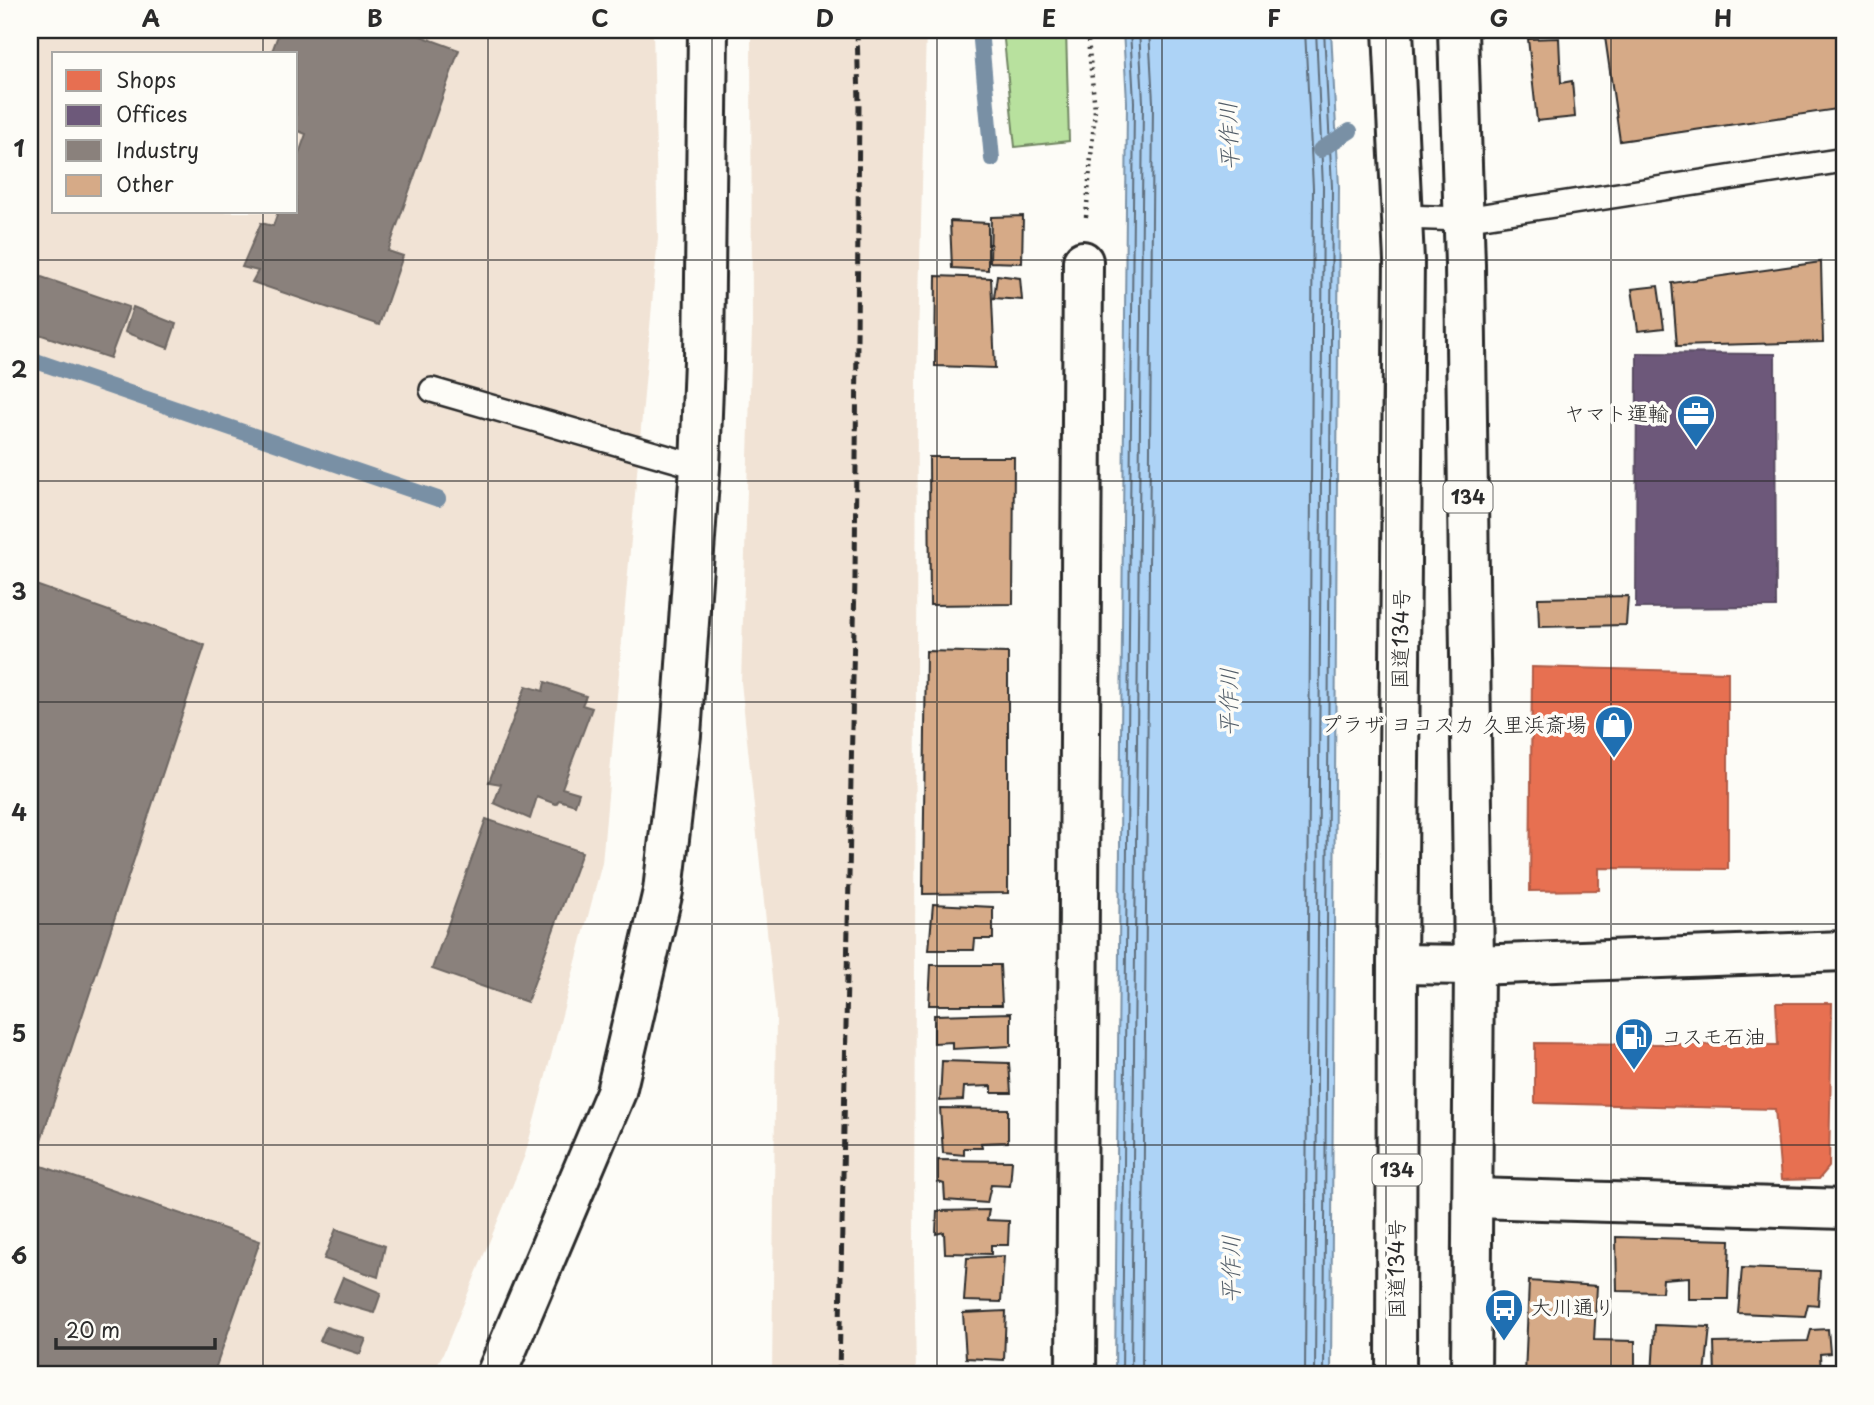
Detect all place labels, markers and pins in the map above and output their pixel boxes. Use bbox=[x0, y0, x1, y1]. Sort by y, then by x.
office icon: ヤマト運輸 bbox=[1675, 393, 1717, 448]
place label: ヤマト運輸 bbox=[1564, 396, 1669, 428]
shop icon: プラザ ヨコスカ 久里浜斎場 bbox=[1593, 704, 1635, 759]
place label: プラザ ヨコスカ 久里浜斎場 bbox=[1321, 707, 1587, 739]
fuel station icon: コスモ石油 bbox=[1613, 1016, 1655, 1071]
place label: コスモ石油 bbox=[1661, 1019, 1765, 1051]
bus stop icon: 大川通り bbox=[1483, 1287, 1525, 1342]
place label: 大川通り bbox=[1531, 1290, 1615, 1322]

